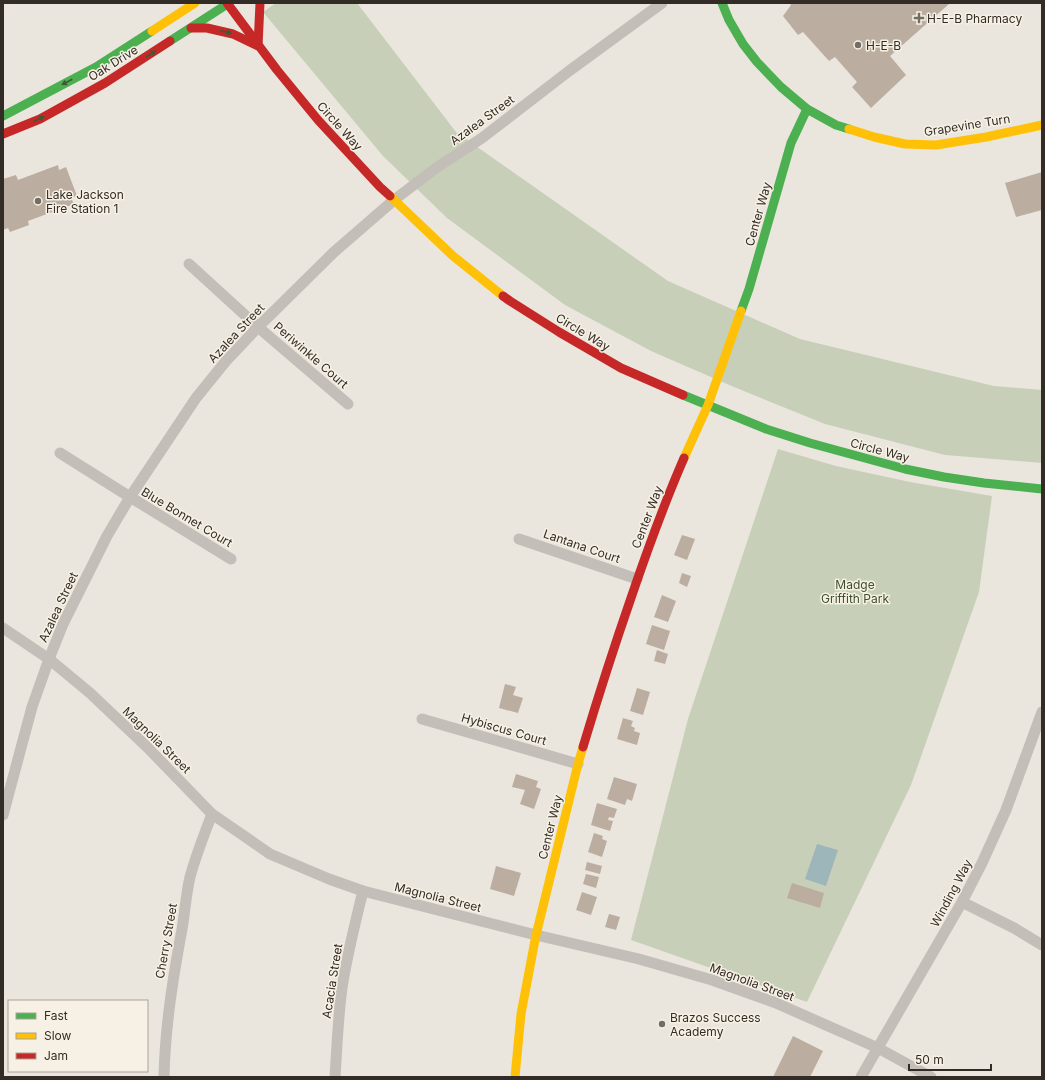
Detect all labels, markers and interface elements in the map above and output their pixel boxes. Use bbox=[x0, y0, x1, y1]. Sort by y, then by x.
place label: H-E-B Pharmacy bbox=[927, 11, 1022, 26]
marker: H-E-B Pharmacy bbox=[914, 13, 924, 23]
one-way arrow bbox=[220, 30, 232, 36]
place label: H-E-B bbox=[866, 38, 901, 53]
marker: H-E-B bbox=[853, 40, 863, 50]
street label: Oak Drive bbox=[85, 42, 141, 84]
one-way arrow bbox=[145, 50, 157, 57]
one-way arrow bbox=[61, 79, 73, 86]
street label: Azalea Street bbox=[447, 92, 517, 148]
street label: Circle Way bbox=[314, 98, 366, 154]
street label: Grapevine Turn bbox=[923, 111, 1011, 139]
one-way arrow bbox=[33, 116, 44, 122]
street label: Center Way bbox=[742, 180, 774, 248]
place label: Lake Jackson Fire Station 1 bbox=[46, 187, 124, 216]
marker: Lake Jackson Fire Station 1 bbox=[33, 196, 43, 206]
street label: Azalea Street bbox=[205, 300, 267, 366]
street label: Circle Way bbox=[553, 310, 613, 354]
street label: Periwinkle Court bbox=[271, 319, 351, 391]
street label: Circle Way bbox=[849, 435, 911, 465]
street label: Center Way bbox=[628, 483, 666, 551]
street label: Blue Bonnet Court bbox=[139, 484, 235, 550]
street label: Lantana Court bbox=[542, 526, 622, 566]
street label: Azalea Street bbox=[35, 569, 81, 644]
park label: Madge Griffith Park bbox=[821, 577, 889, 606]
street label: Magnolia Street bbox=[120, 704, 194, 776]
street label: Hybiscus Court bbox=[460, 710, 548, 748]
street label: Center Way bbox=[535, 793, 565, 861]
street label: Winding Way bbox=[927, 856, 975, 929]
street label: Magnolia Street bbox=[393, 879, 483, 915]
street label: Cherry Street bbox=[152, 902, 180, 980]
street label: Acacia Street bbox=[319, 942, 345, 1020]
street label: Magnolia Street bbox=[708, 960, 796, 1004]
legend bbox=[8, 1000, 148, 1072]
text: Fast bbox=[44, 1008, 68, 1023]
place label: Brazos Success Academy bbox=[670, 1010, 761, 1039]
marker: Brazos Success Academy bbox=[657, 1019, 667, 1029]
text: Slow bbox=[44, 1028, 72, 1043]
scale bar bbox=[909, 1046, 991, 1072]
text: Jam bbox=[44, 1048, 68, 1063]
text: 50 m bbox=[915, 1052, 944, 1067]

